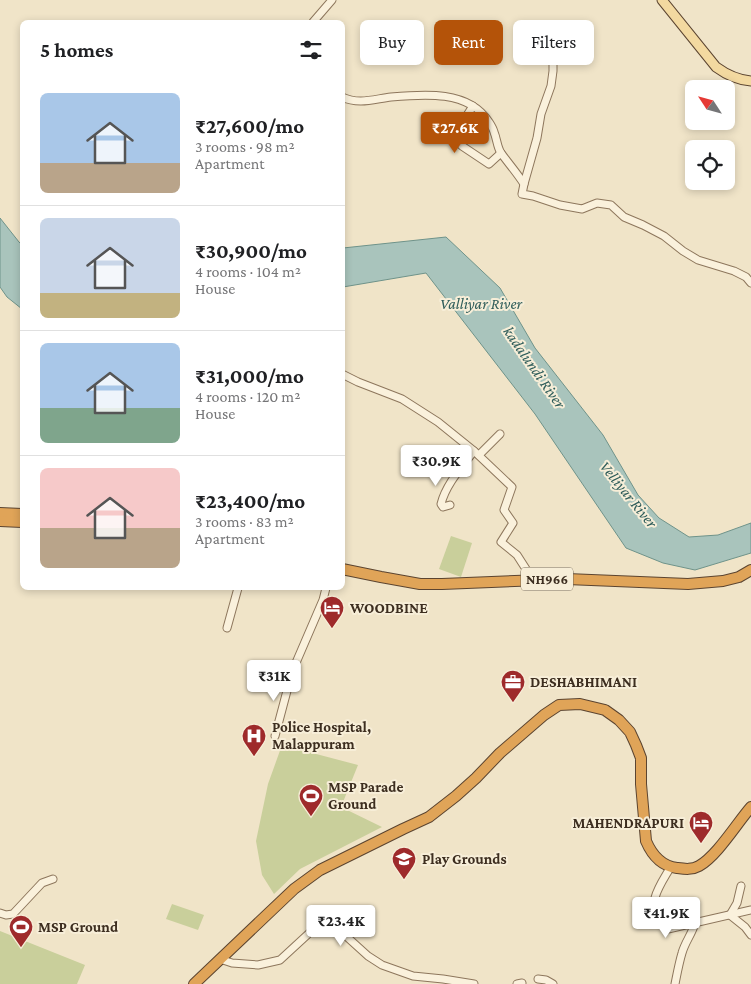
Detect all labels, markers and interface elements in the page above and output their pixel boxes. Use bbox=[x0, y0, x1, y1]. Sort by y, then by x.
chip: Buy bbox=[360, 20, 424, 65]
chip: Rent bbox=[434, 20, 503, 65]
chip: Filters bbox=[513, 20, 594, 65]
icon: filters bbox=[297, 36, 325, 64]
text: 5 homes bbox=[40, 38, 113, 62]
north arrow bbox=[685, 80, 735, 130]
map controls bbox=[685, 80, 735, 190]
pin: ₹27.6K bbox=[414, 112, 496, 154]
icon: home bbox=[80, 113, 140, 173]
text: ₹27,600/mo bbox=[195, 114, 304, 138]
text: ₹27.6K bbox=[432, 119, 478, 136]
text: 3 rooms · 98 m² bbox=[195, 138, 295, 155]
button: locate bbox=[685, 140, 735, 190]
text: Apartment bbox=[195, 155, 265, 172]
icon: home bbox=[80, 238, 140, 298]
text: ₹30,900/mo bbox=[195, 239, 307, 263]
text: 4 rooms · 104 m² bbox=[195, 263, 301, 280]
text: House bbox=[195, 280, 235, 297]
water label: Valliyar River bbox=[440, 295, 522, 313]
water label: kadalundi River bbox=[500, 323, 569, 412]
icon: home bbox=[80, 363, 140, 423]
text: ₹31,000/mo bbox=[195, 364, 304, 388]
text: 4 rooms · 120 m² bbox=[195, 388, 300, 405]
text: House bbox=[195, 405, 235, 422]
pin: ₹30.9K bbox=[395, 444, 477, 487]
text: ₹30.9K bbox=[412, 452, 460, 469]
water label: Velliyar River bbox=[596, 458, 661, 532]
icon: home bbox=[80, 488, 140, 548]
text: ₹23,400/mo bbox=[195, 489, 305, 513]
text: 3 rooms · 83 m² bbox=[195, 513, 294, 530]
text: Apartment bbox=[195, 530, 265, 547]
road number: NH966 bbox=[521, 568, 573, 590]
hotel icon: WOODBINE bbox=[319, 595, 345, 629]
place label: WOODBINE bbox=[349, 600, 428, 616]
pin: ₹31K bbox=[244, 660, 304, 702]
text: ₹31K bbox=[258, 667, 290, 684]
office icon: DESHABHIMANI bbox=[500, 669, 526, 703]
place label: DESHABHIMANI bbox=[530, 674, 637, 690]
place label: Police Hospital, Malappuram bbox=[272, 719, 371, 752]
hospital icon: Police Hospital, Malappuram bbox=[241, 723, 267, 757]
place label: MSP Parade Ground bbox=[328, 779, 403, 812]
sports icon: MSP Parade Ground bbox=[298, 783, 324, 817]
hotel icon: MAHENDRAPURI bbox=[688, 810, 714, 844]
place label: MAHENDRAPURI bbox=[572, 815, 684, 831]
school or university icon: Play Grounds bbox=[391, 846, 417, 880]
place label: Play Grounds bbox=[422, 851, 507, 867]
pin: ₹41.9K bbox=[625, 896, 707, 939]
pin: ₹23.4K bbox=[300, 904, 382, 947]
text: ₹41.9K bbox=[643, 904, 689, 921]
text: ₹23.4K bbox=[317, 912, 365, 929]
sports icon: MSP Ground bbox=[8, 914, 34, 948]
place label: MSP Ground bbox=[38, 919, 119, 935]

